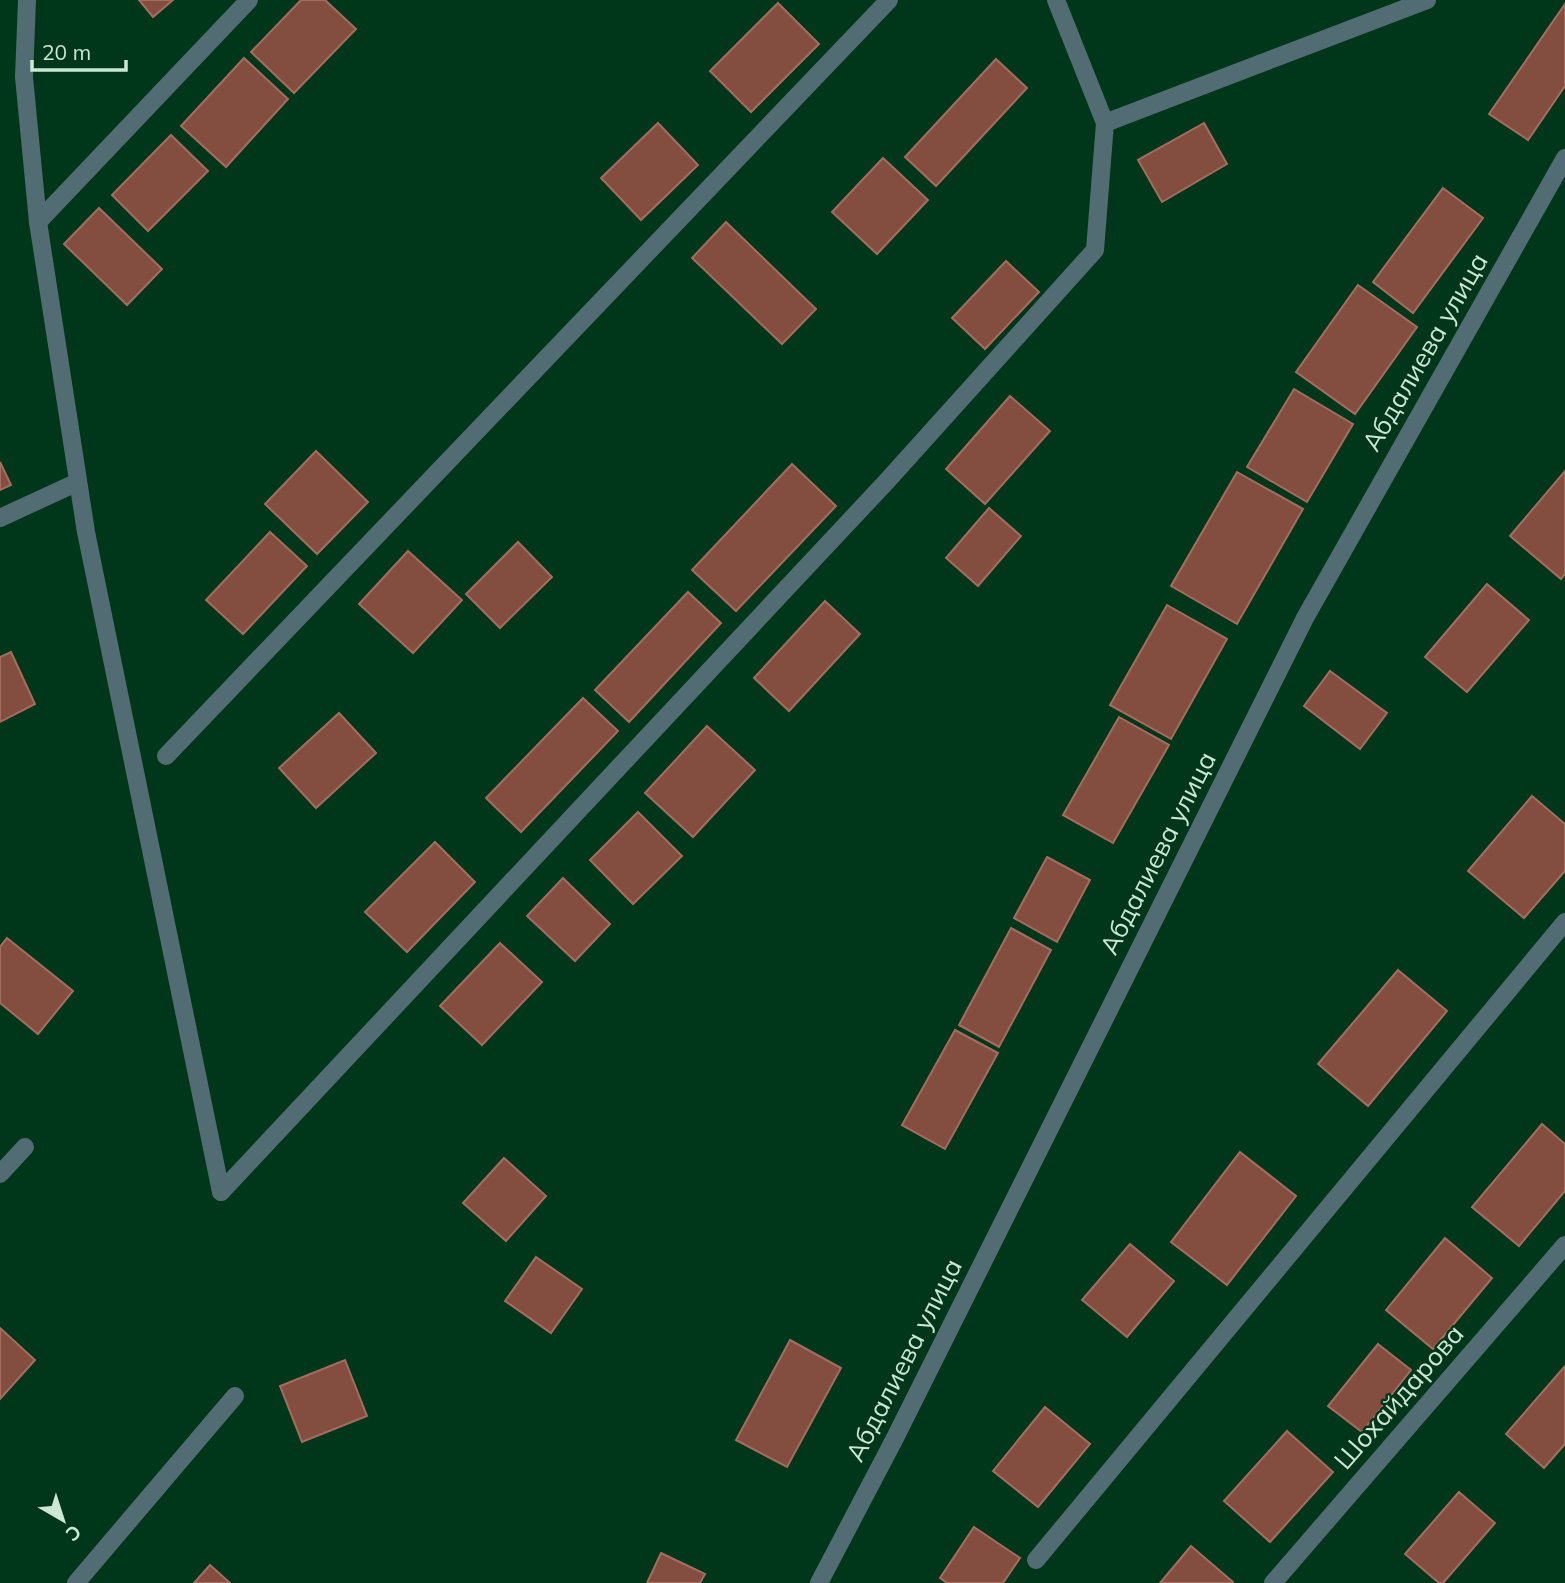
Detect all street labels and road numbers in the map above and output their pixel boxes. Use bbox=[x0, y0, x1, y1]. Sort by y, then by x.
street label: Абдалиева улица bbox=[1354, 247, 1495, 457]
street label: Абдалиева улица bbox=[1092, 746, 1223, 960]
street label: Абдалиева улица bbox=[838, 1253, 969, 1467]
street label: Шохайдарова bbox=[1327, 1317, 1471, 1476]

